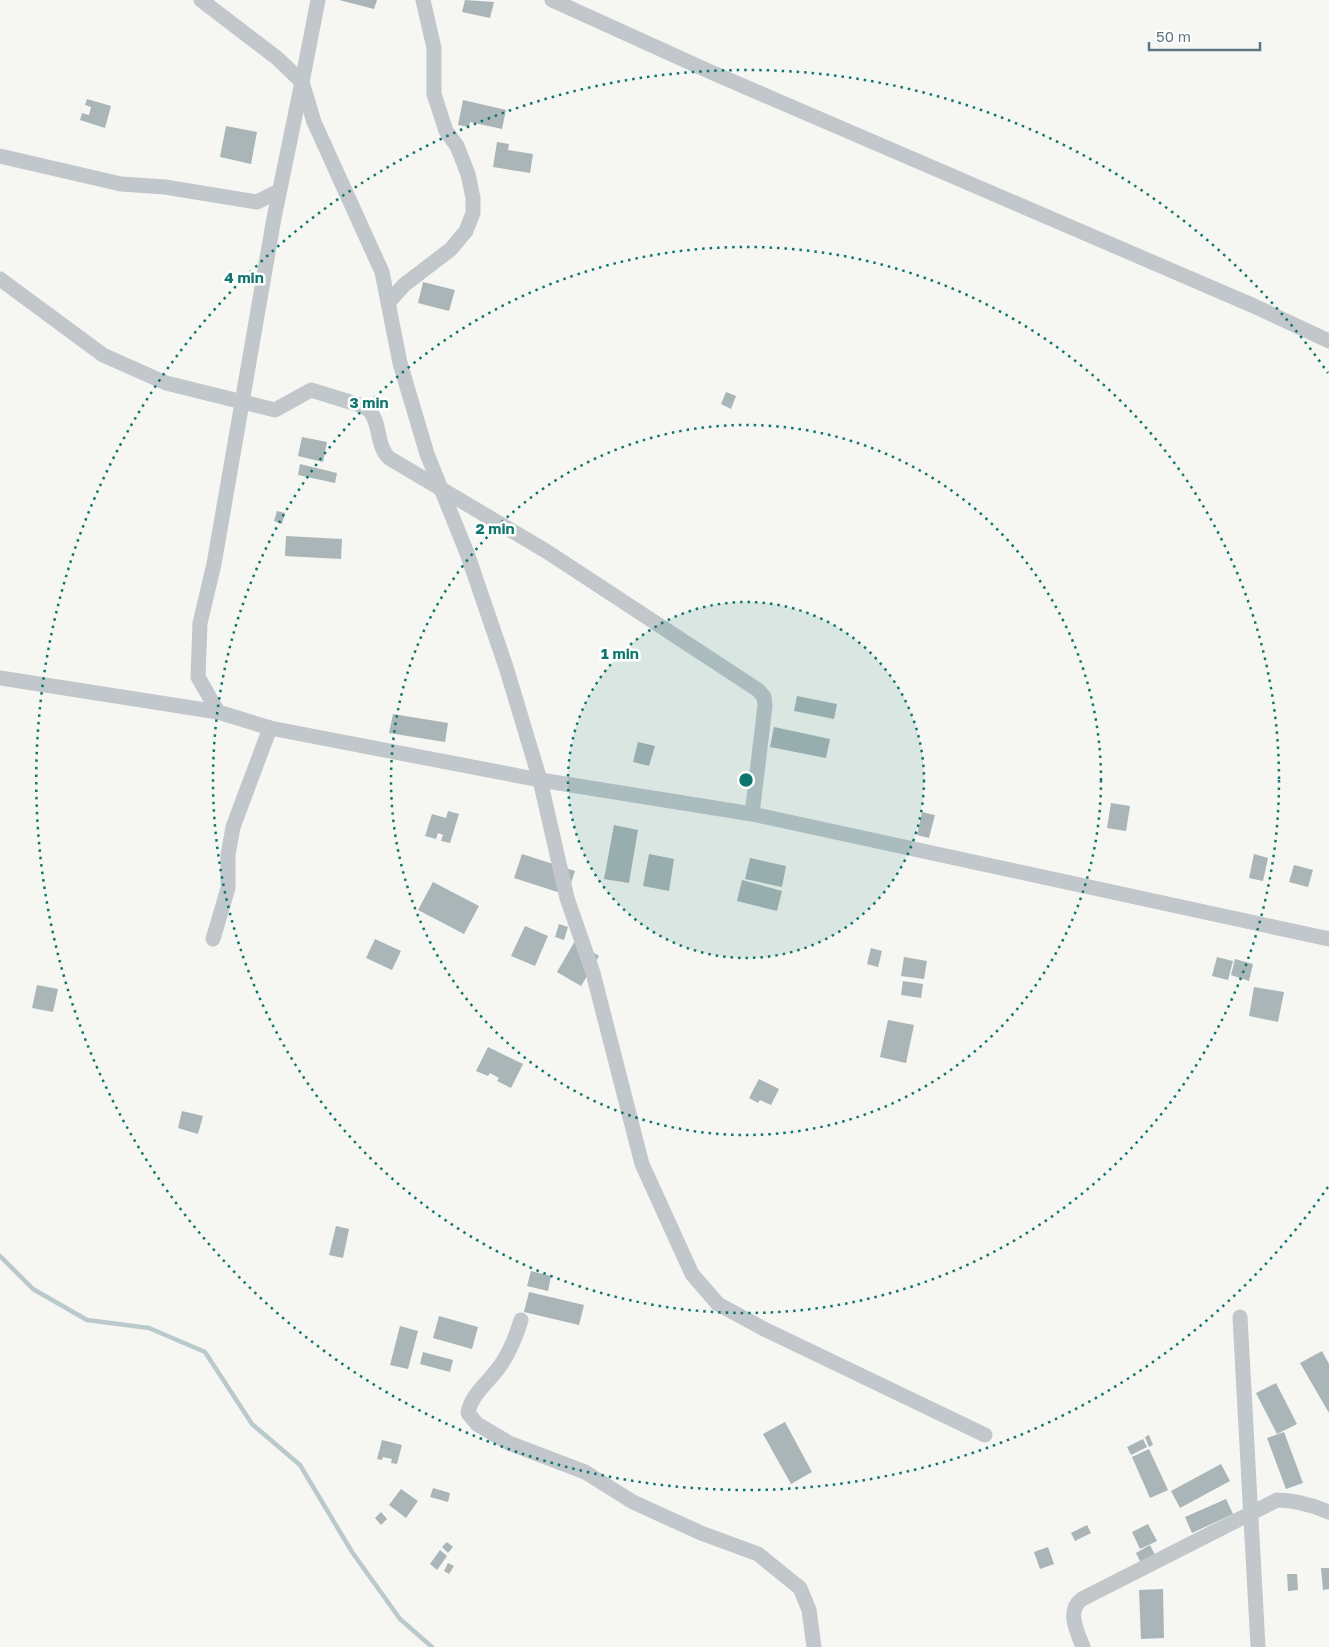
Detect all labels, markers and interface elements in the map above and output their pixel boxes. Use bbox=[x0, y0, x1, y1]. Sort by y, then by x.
scale bar bbox=[1149, 20, 1260, 52]
text: 50 m bbox=[1156, 27, 1191, 45]
text: 4 min bbox=[224, 268, 264, 286]
text: 3 min bbox=[349, 393, 389, 411]
text: 2 min bbox=[475, 519, 515, 537]
text: 1 min bbox=[601, 644, 639, 662]
centre of rings bbox=[737, 771, 755, 789]

